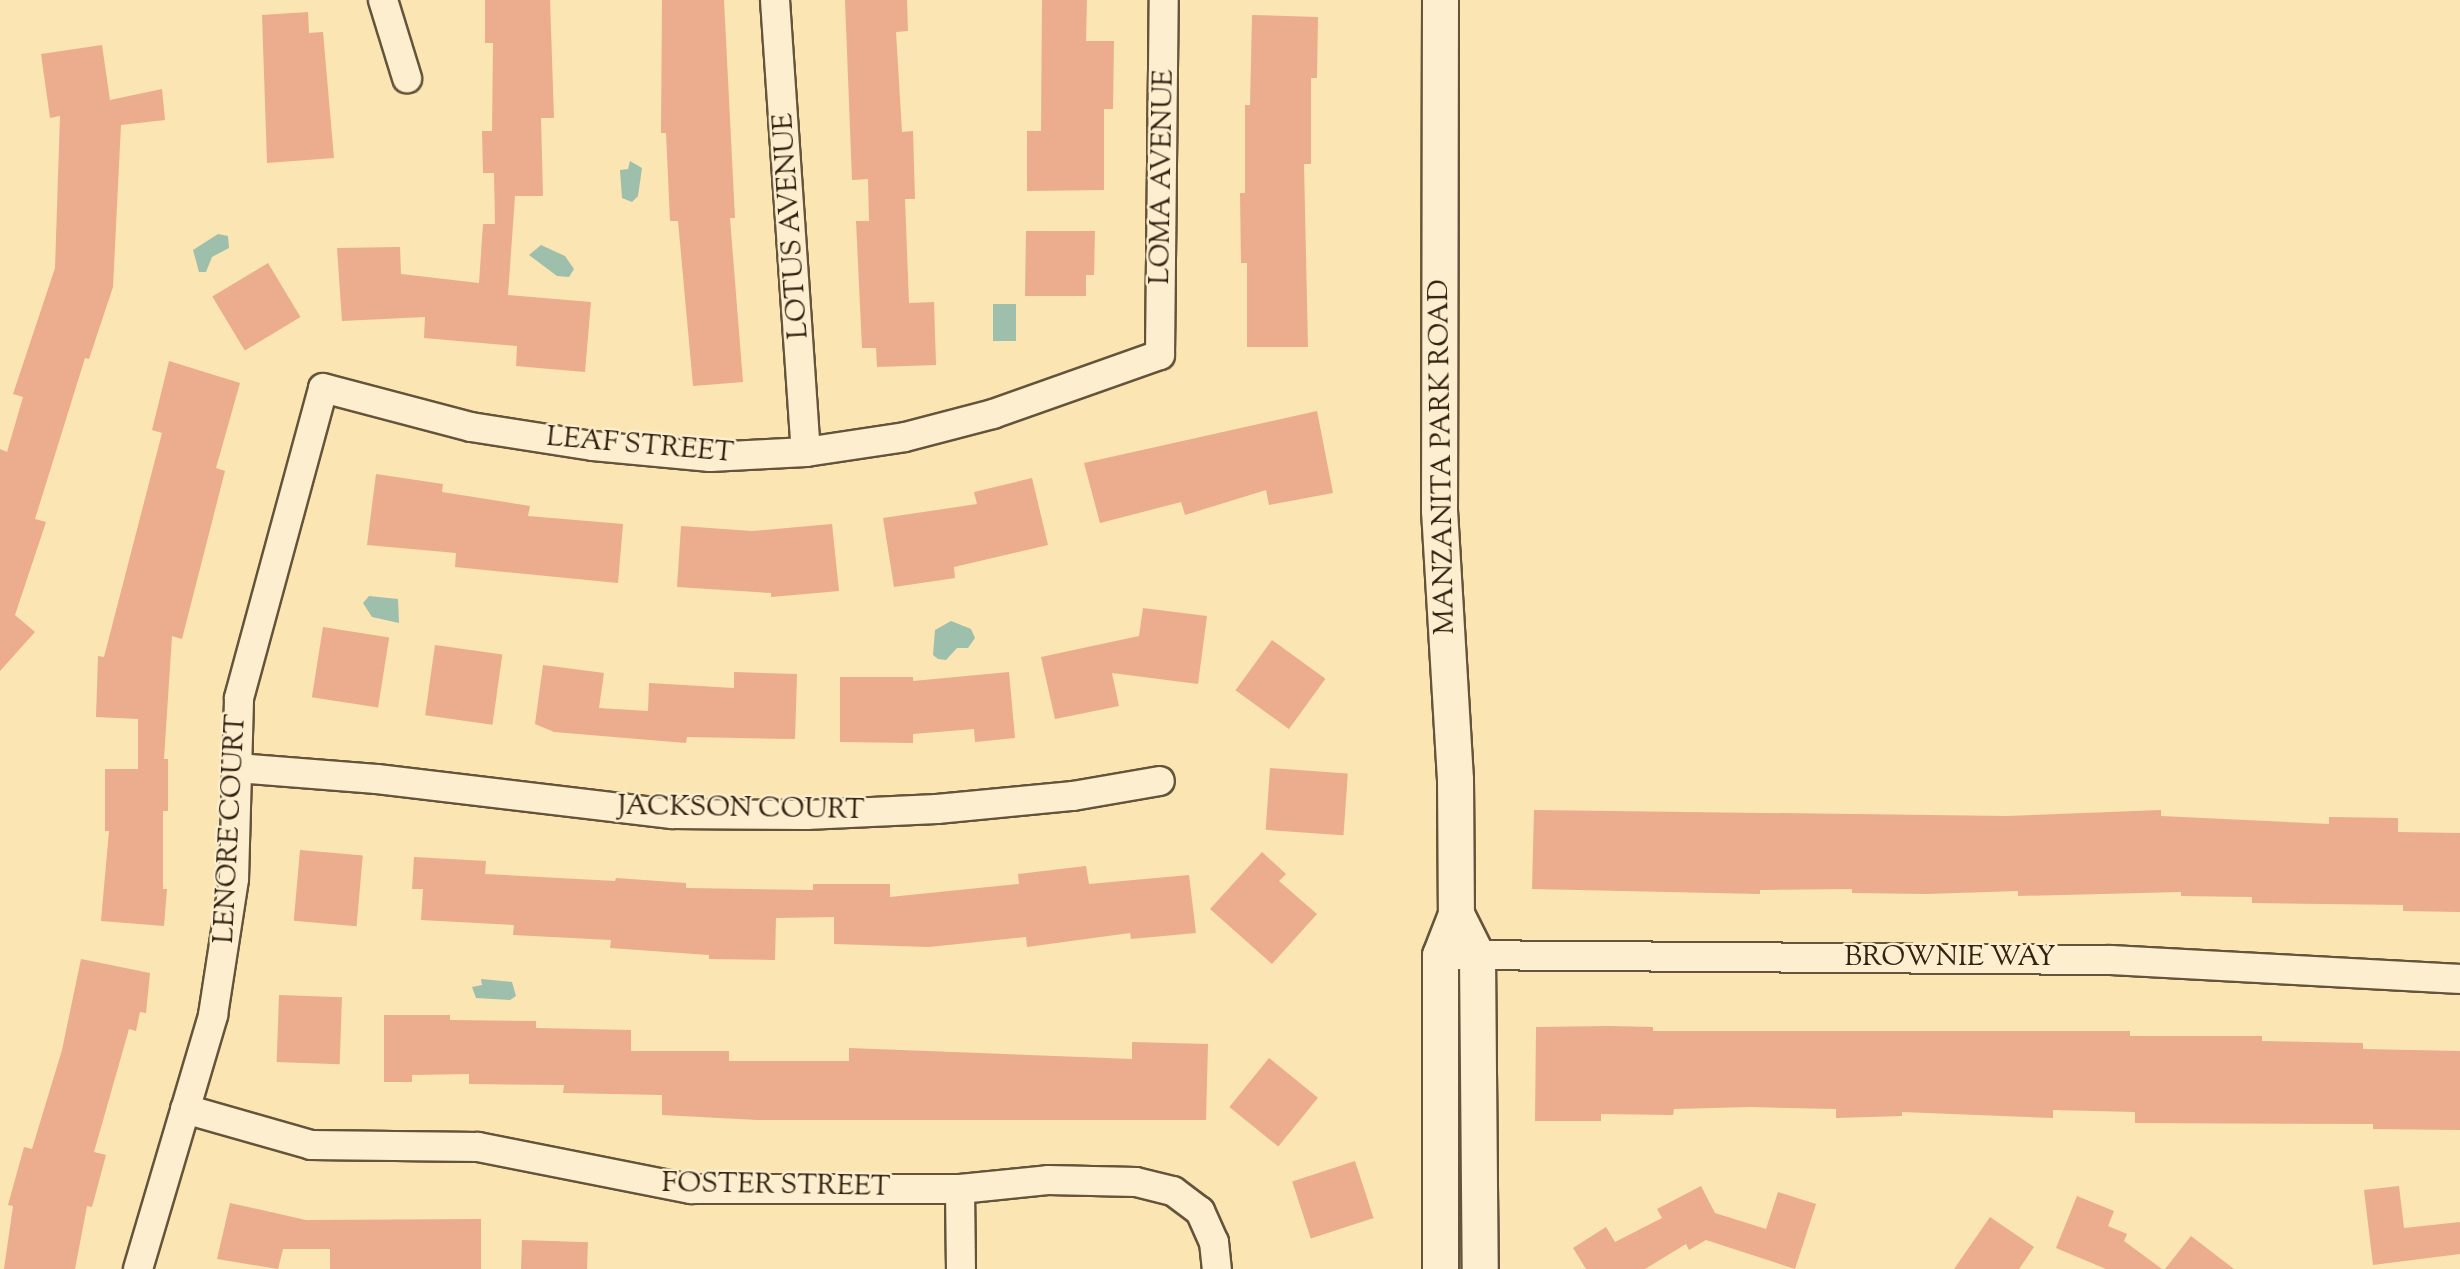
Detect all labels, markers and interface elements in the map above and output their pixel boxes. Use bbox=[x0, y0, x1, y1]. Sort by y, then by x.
street label: LOMA AVENUE bbox=[1144, 69, 1182, 285]
street label: LOTUS AVENUE bbox=[767, 112, 817, 340]
street label: MANZANITA PARK ROAD bbox=[1423, 279, 1463, 635]
street label: LEAF STREET bbox=[545, 421, 735, 471]
street label: LENORE COURT bbox=[208, 713, 254, 945]
street label: JACKSON COURT bbox=[617, 790, 865, 828]
street label: BROWNIE WAY bbox=[1844, 941, 2056, 975]
street label: FOSTER STREET bbox=[661, 1167, 891, 1205]

